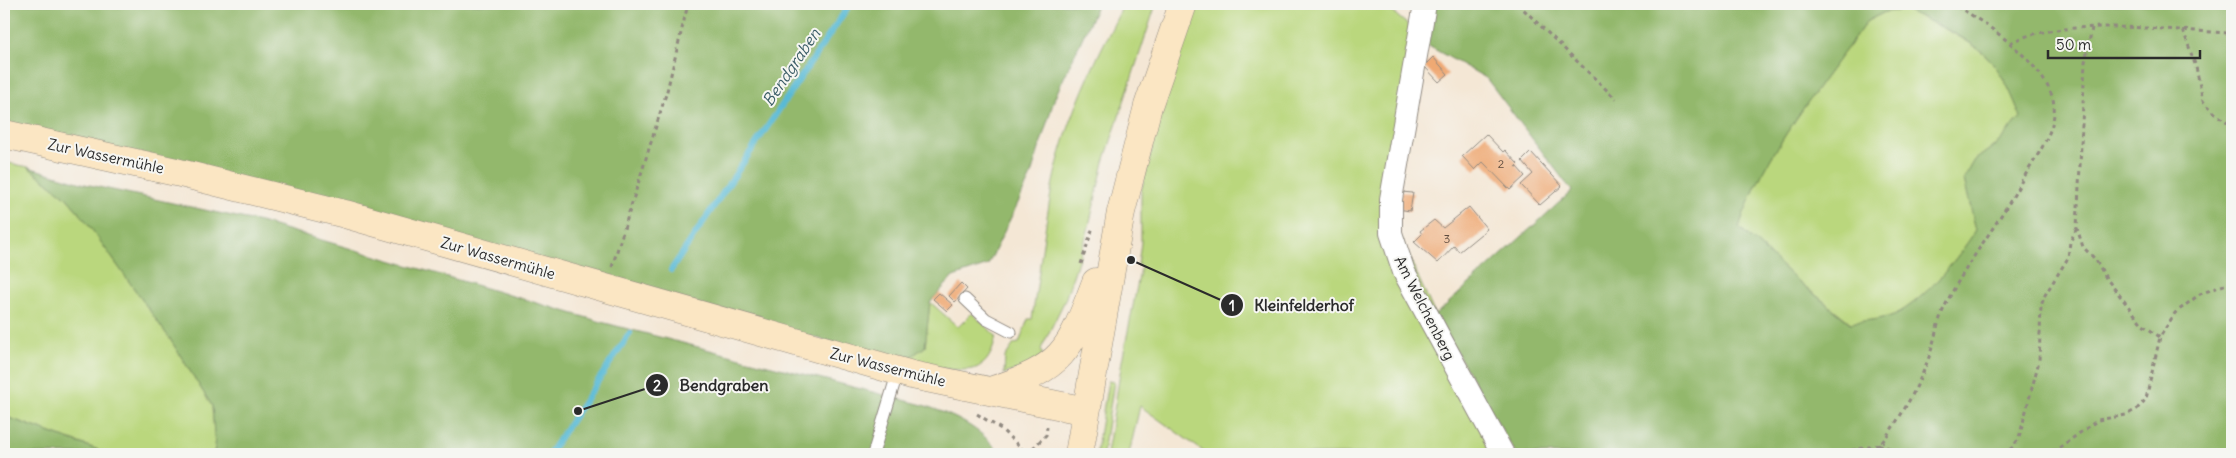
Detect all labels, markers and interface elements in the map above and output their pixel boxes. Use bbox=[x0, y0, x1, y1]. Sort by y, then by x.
water label: Bendgraben bbox=[758, 24, 825, 109]
scale bar bbox=[2048, 28, 2201, 60]
text: 50 m bbox=[2056, 35, 2091, 54]
street label: Zur Wassermühle bbox=[46, 134, 166, 178]
house number: 2 bbox=[1498, 156, 1505, 171]
house number: 3 bbox=[1444, 231, 1451, 246]
street label: Zur Wassermühle bbox=[439, 233, 557, 283]
street label: Am Welchenberg bbox=[1391, 253, 1459, 363]
callout: Kleinfelderhof bbox=[1219, 290, 1364, 321]
text: Kleinfelderhof bbox=[1254, 295, 1355, 315]
text: 1 bbox=[1229, 296, 1235, 315]
street label: Zur Wassermühle bbox=[828, 343, 948, 391]
callout: Bendgraben bbox=[645, 370, 779, 401]
text: Bendgraben bbox=[680, 375, 768, 396]
text: 2 bbox=[653, 376, 661, 395]

